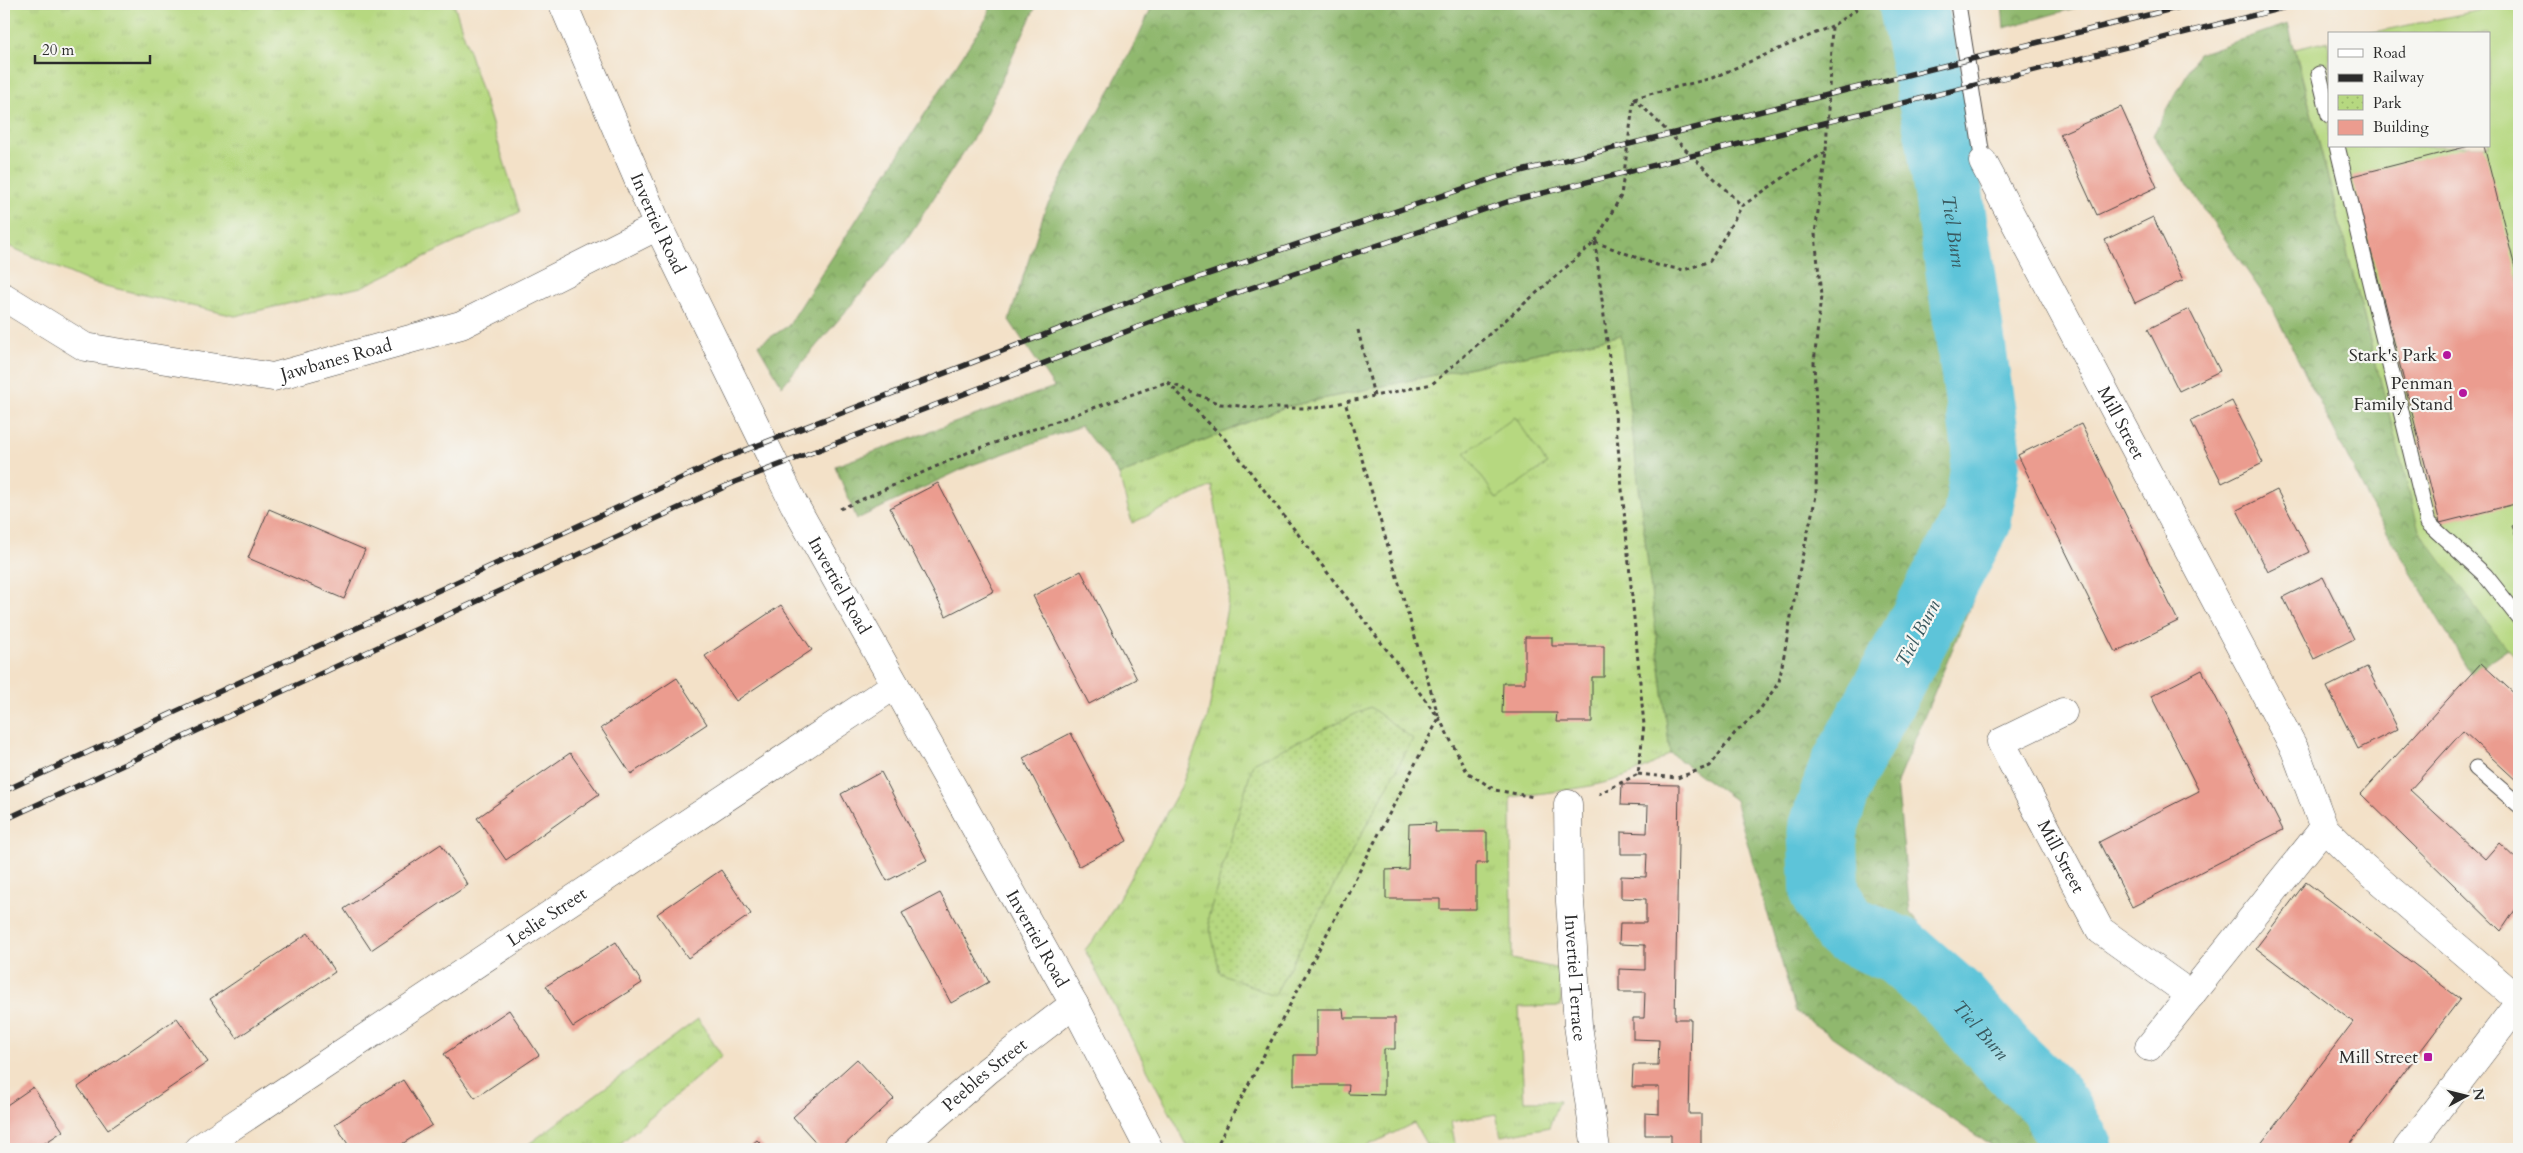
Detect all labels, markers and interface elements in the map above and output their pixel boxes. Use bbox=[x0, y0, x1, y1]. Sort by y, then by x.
scale bar bbox=[35, 32, 150, 64]
legend bbox=[2328, 32, 2490, 148]
text: 20 m bbox=[42, 40, 74, 60]
text: Road bbox=[2373, 43, 2406, 63]
text: Railway bbox=[2373, 67, 2424, 87]
text: Park bbox=[2373, 93, 2402, 113]
text: Building bbox=[2373, 117, 2429, 137]
street label: Invertiel Road bbox=[624, 169, 692, 278]
water label: Tiel Burn bbox=[1935, 194, 1972, 270]
street label: Jawbanes Road bbox=[275, 333, 395, 388]
place label: Stark's Park bbox=[2349, 343, 2437, 368]
marker: Stark's Park bbox=[2441, 349, 2453, 361]
place label: Penman Family Stand bbox=[2353, 371, 2454, 417]
street label: Mill Street bbox=[2091, 382, 2151, 464]
marker: Penman Family Stand bbox=[2457, 387, 2469, 399]
street label: Invertiel Road bbox=[802, 532, 877, 639]
water label: Tiel Burn bbox=[1889, 595, 1947, 672]
street label: Mill Street bbox=[2031, 816, 2090, 898]
street label: Leslie Street bbox=[502, 881, 592, 953]
street label: Invertiel Road bbox=[1000, 885, 1074, 992]
street label: Invertiel Terrace bbox=[1558, 913, 1592, 1043]
water label: Tiel Burn bbox=[1947, 995, 2015, 1067]
street label: Peebles Street bbox=[937, 1032, 1033, 1118]
place label: Mill Street bbox=[2339, 1045, 2418, 1070]
marker: Mill Street bbox=[2422, 1051, 2434, 1063]
north arrow bbox=[2440, 1070, 2490, 1120]
text: N bbox=[2468, 1087, 2489, 1102]

